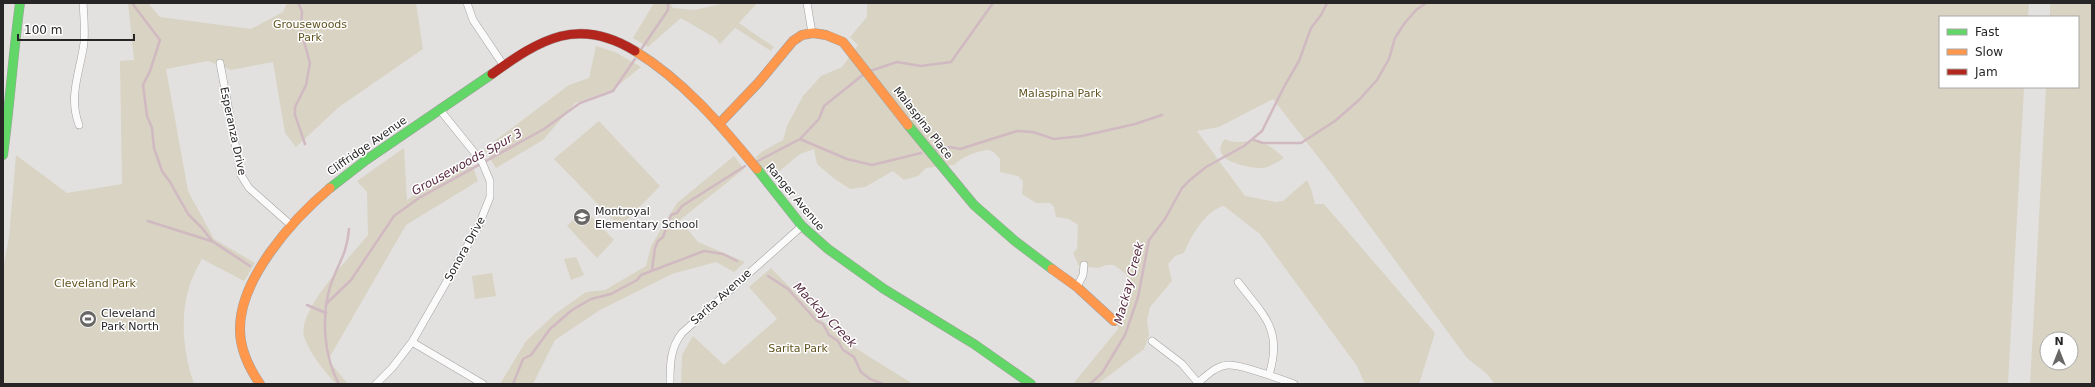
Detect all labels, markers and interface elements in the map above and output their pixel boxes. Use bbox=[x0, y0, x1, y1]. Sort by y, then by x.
scale bar bbox=[18, 16, 134, 42]
legend bbox=[1939, 16, 2079, 88]
park label: Grousewoods Park bbox=[273, 18, 347, 44]
text: 100 m bbox=[24, 23, 62, 37]
text: Fast bbox=[1975, 25, 1999, 39]
text: Slow bbox=[1975, 45, 2003, 59]
text: Jam bbox=[1974, 65, 1998, 79]
street label: Malaspina Place bbox=[891, 84, 955, 162]
street label: Esperanza Drive bbox=[217, 86, 249, 177]
park label: Malaspina Park bbox=[1019, 87, 1102, 100]
street label: Cliffridge Avenue bbox=[325, 114, 409, 178]
water label: Grousewoods Spur 3 bbox=[409, 126, 525, 198]
street label: Ranger Avenue bbox=[763, 161, 827, 233]
place label: Montroyal Elementary School bbox=[595, 205, 698, 231]
school or university icon: Montroyal Elementary School bbox=[572, 207, 592, 227]
street label: Sonora Drive bbox=[442, 214, 488, 283]
water label: Mackay Creek bbox=[1111, 239, 1147, 326]
street label: Sarita Avenue bbox=[688, 266, 754, 328]
park label: Cleveland Park bbox=[54, 277, 137, 290]
water label: Mackay Creek bbox=[791, 280, 860, 351]
place label: Cleveland Park North bbox=[101, 307, 159, 333]
sports icon: Cleveland Park North bbox=[78, 309, 98, 329]
north arrow bbox=[2039, 331, 2079, 371]
text: N bbox=[2054, 335, 2064, 348]
park label: Sarita Park bbox=[768, 342, 828, 355]

